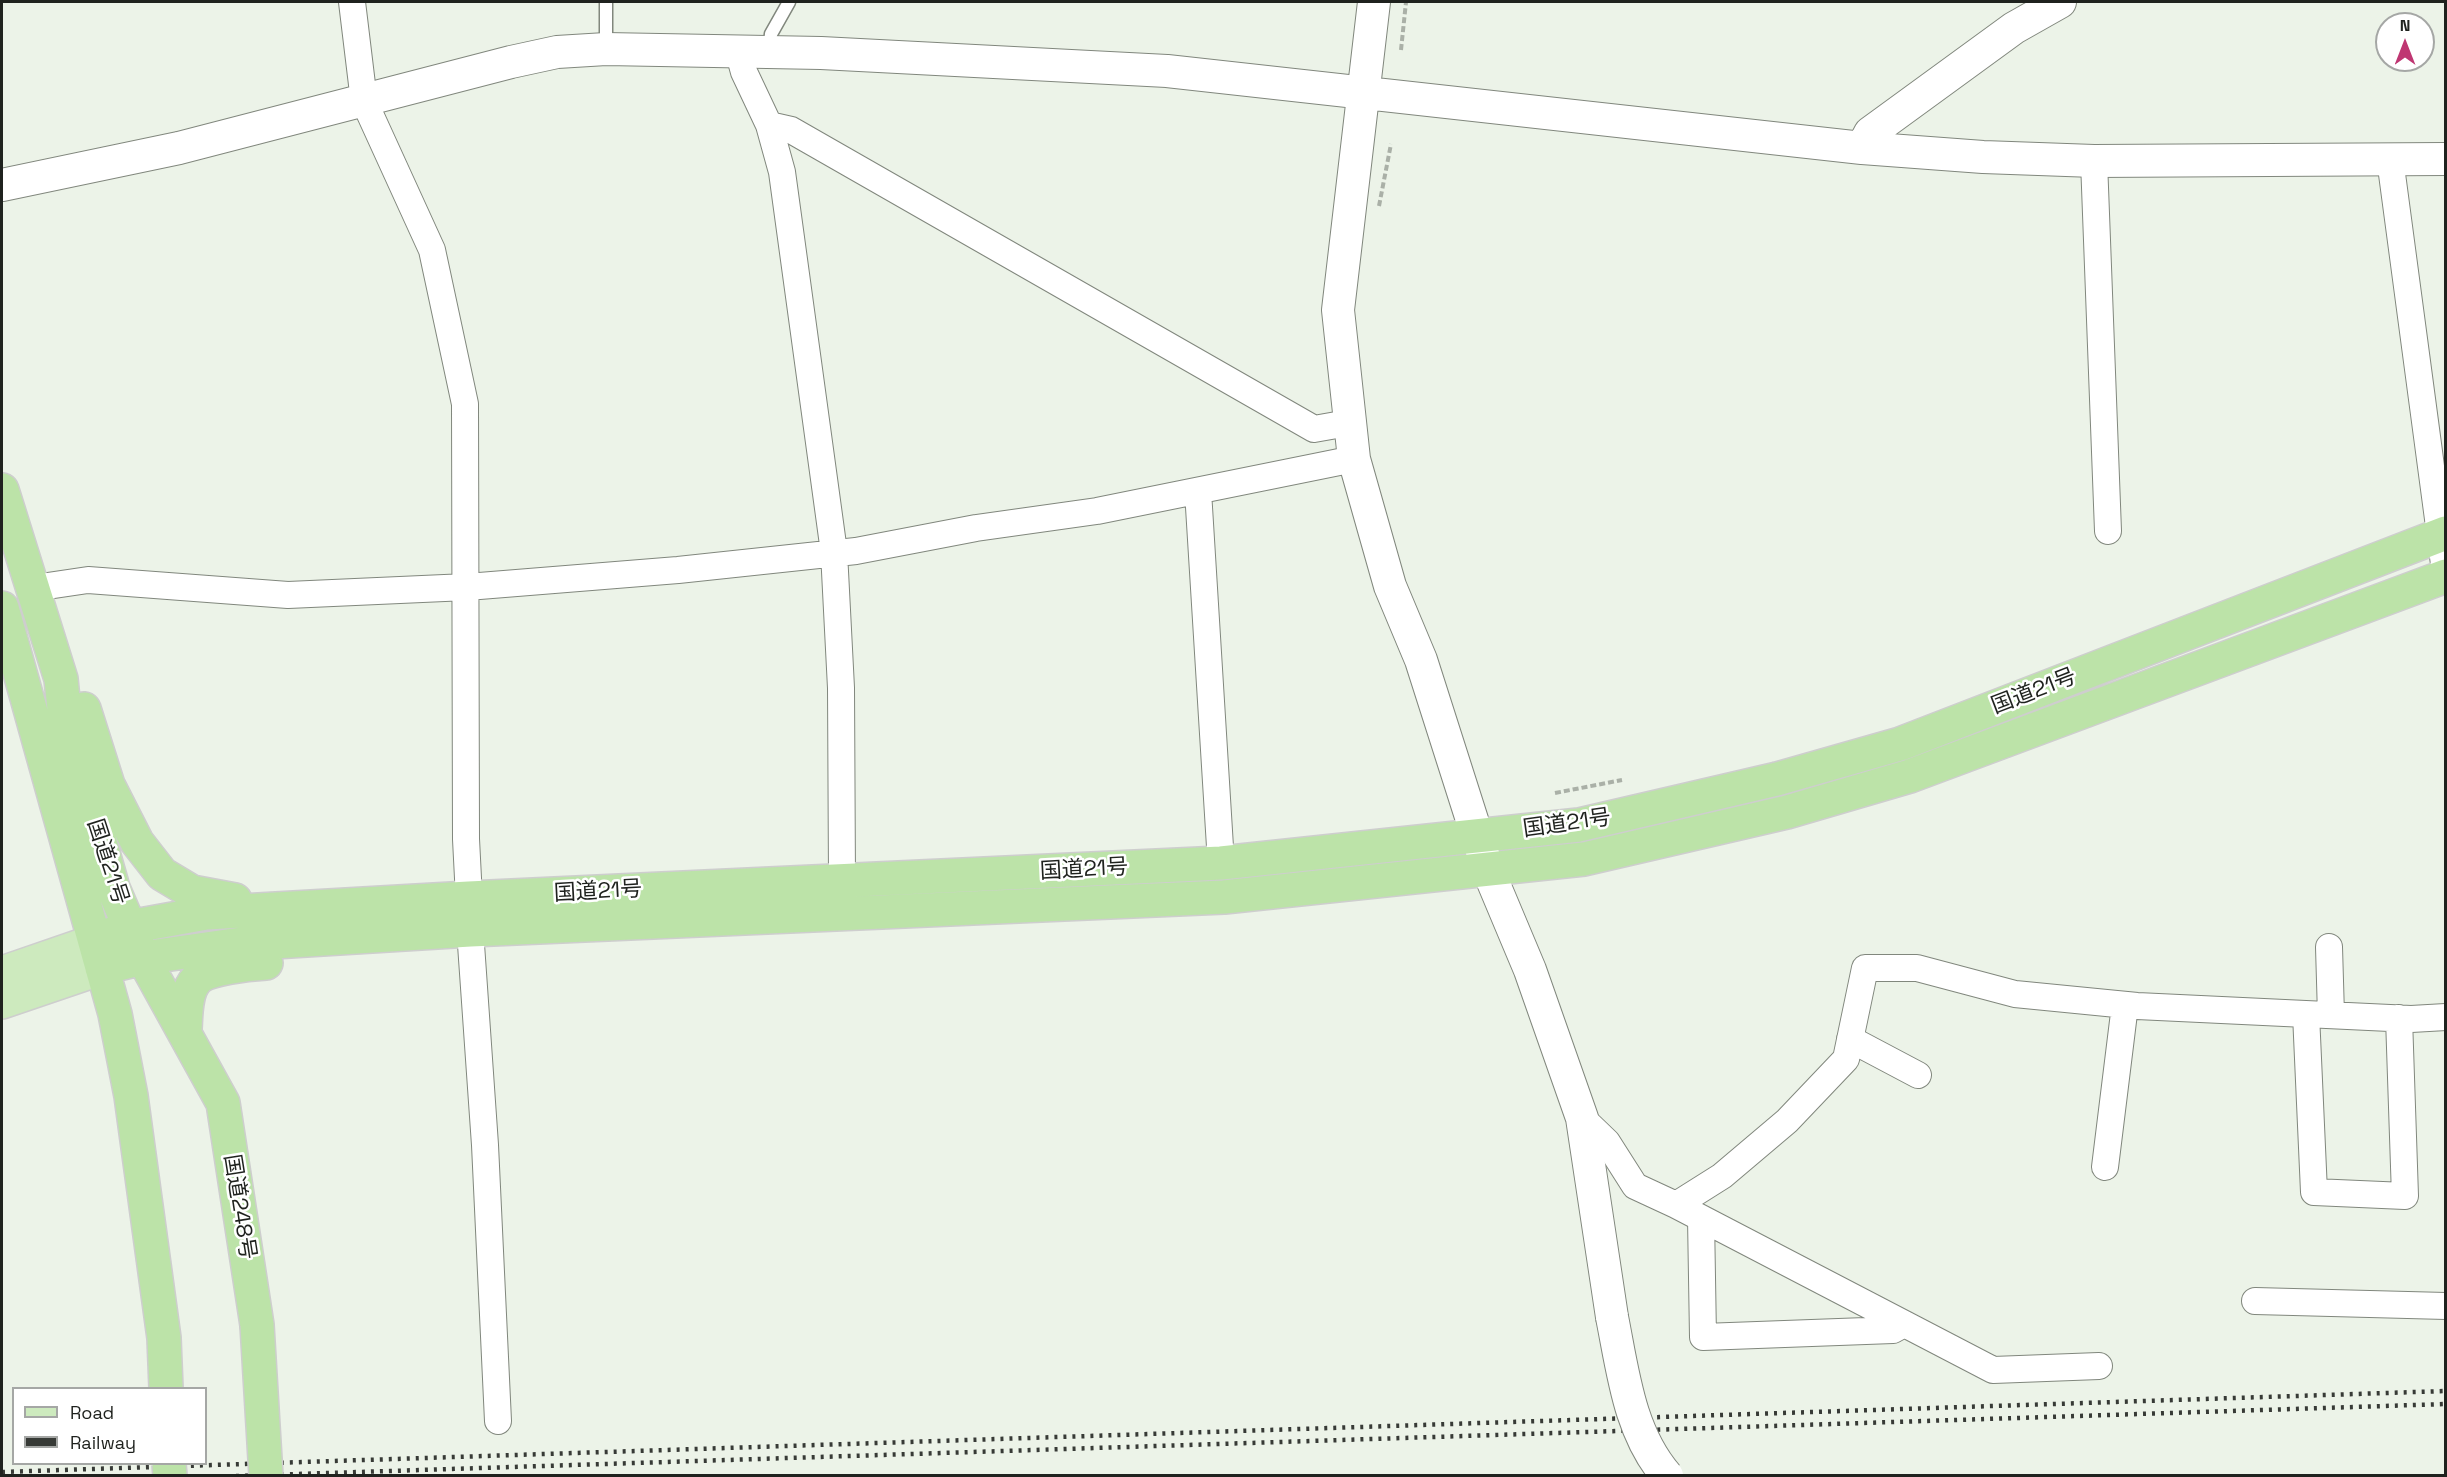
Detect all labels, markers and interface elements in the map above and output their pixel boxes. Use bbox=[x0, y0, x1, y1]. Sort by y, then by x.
north arrow bbox=[2375, 12, 2435, 72]
text: N bbox=[2400, 15, 2410, 36]
street label: 国道21号 bbox=[1988, 664, 2080, 720]
street label: 国道21号 bbox=[1521, 805, 1613, 843]
street label: 国道21号 bbox=[81, 816, 133, 908]
street label: 国道21号 bbox=[1039, 855, 1129, 885]
street label: 国道21号 bbox=[553, 877, 643, 907]
street label: 国道248号 bbox=[218, 1153, 260, 1261]
legend bbox=[12, 1387, 207, 1465]
text: Road bbox=[70, 1401, 114, 1424]
text: Railway bbox=[70, 1431, 136, 1454]

